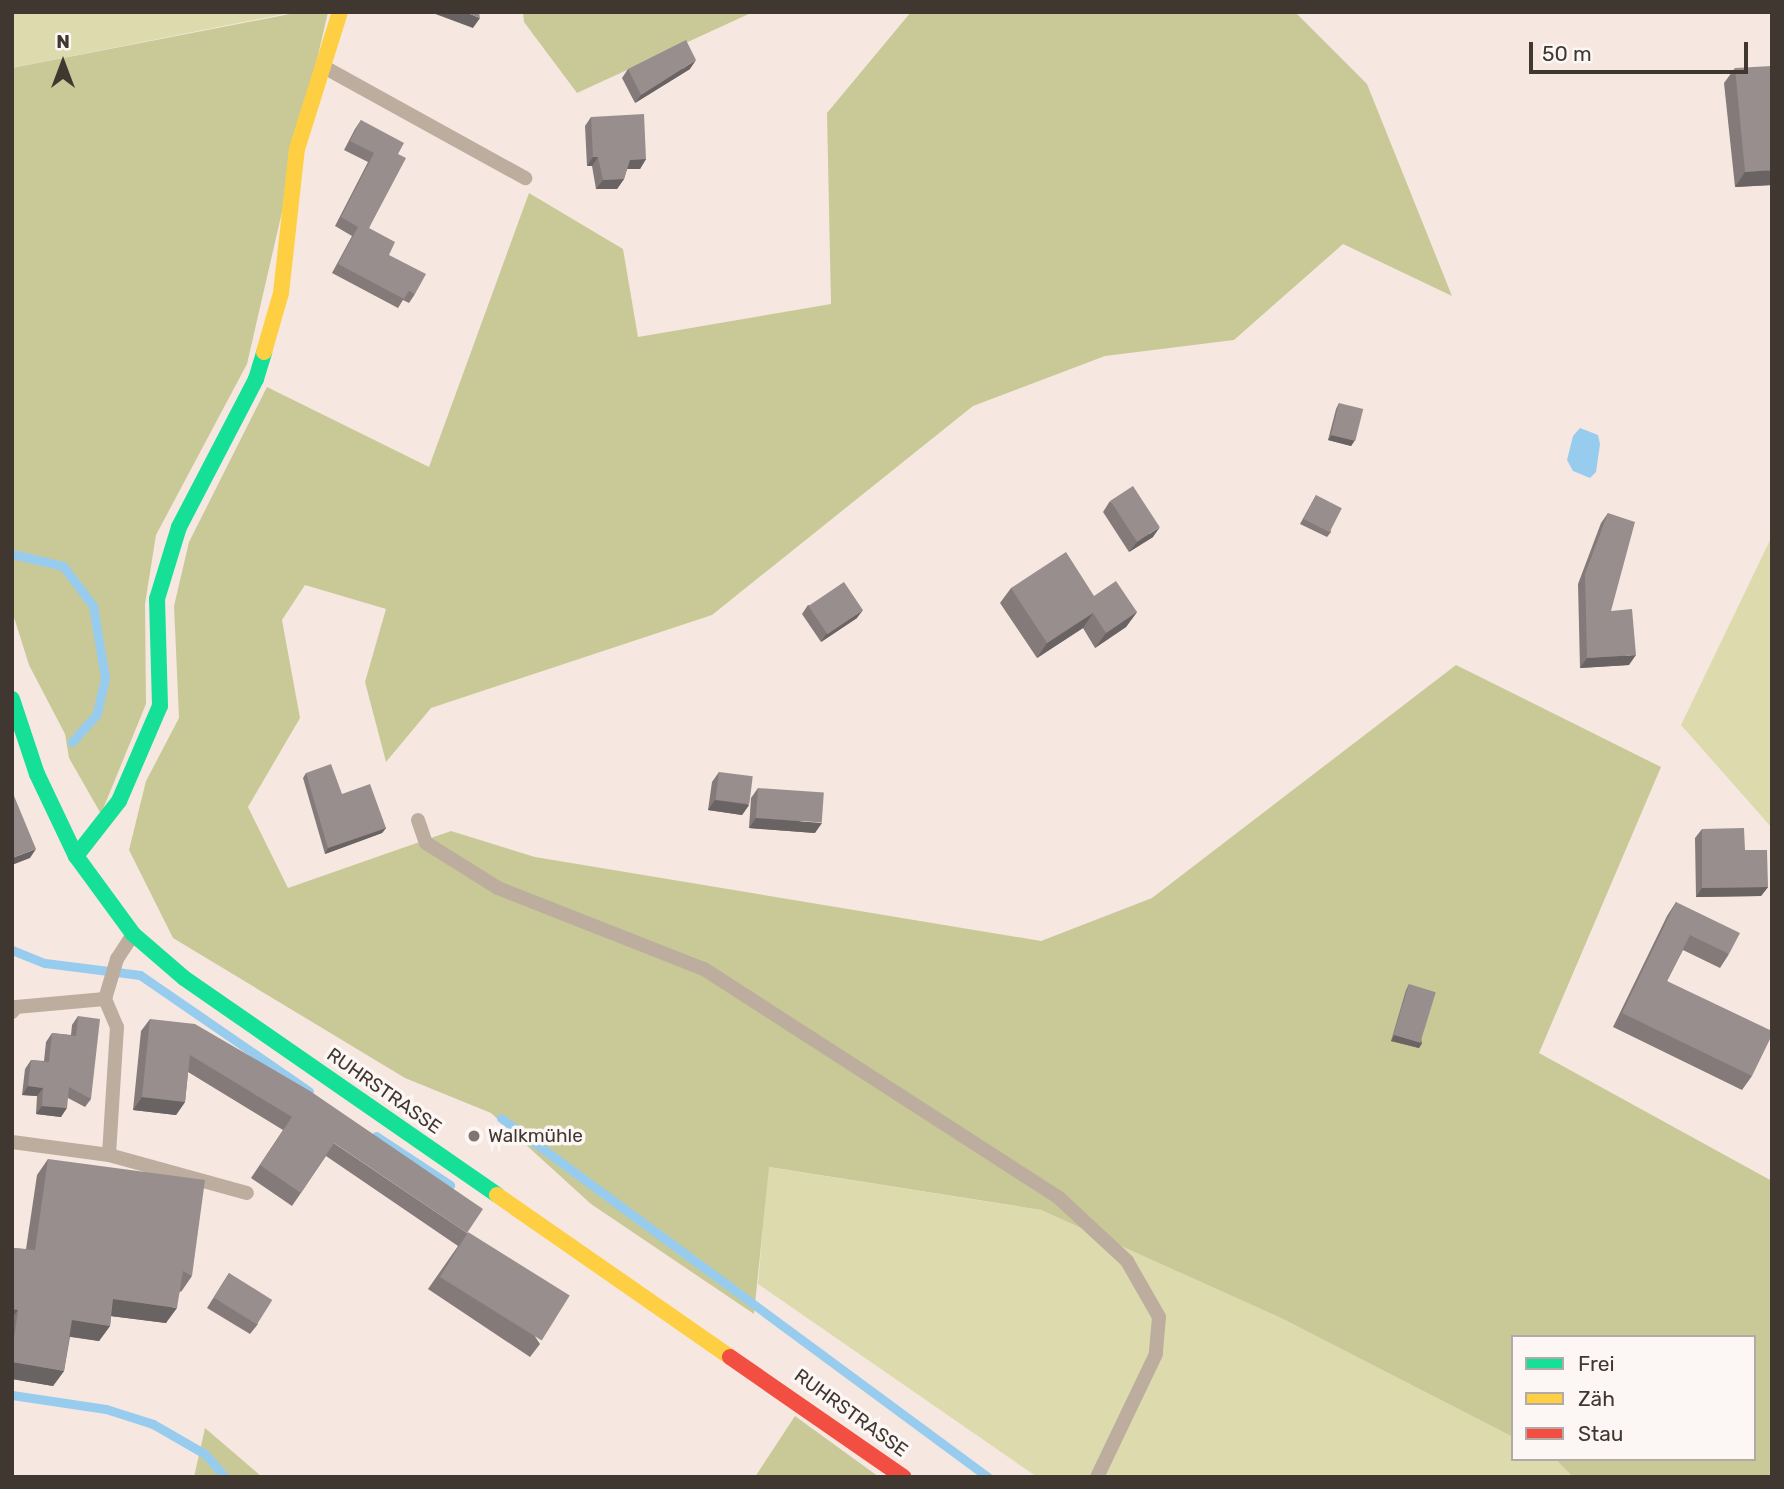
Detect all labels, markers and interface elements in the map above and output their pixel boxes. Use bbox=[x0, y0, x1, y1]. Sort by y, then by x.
north arrow bbox=[28, 28, 98, 98]
scale bar bbox=[1532, 28, 1751, 72]
text: N bbox=[56, 30, 70, 53]
text: 50 m bbox=[1542, 41, 1592, 66]
street label: RUHRSTRASSE bbox=[322, 1043, 446, 1139]
place label: Walkmühle bbox=[488, 1125, 583, 1147]
marker: Walkmühle bbox=[466, 1128, 482, 1144]
legend bbox=[1511, 1335, 1756, 1461]
text: Frei bbox=[1578, 1351, 1615, 1376]
street label: RUHRSTRASSE bbox=[790, 1364, 912, 1462]
text: Zäh bbox=[1578, 1386, 1615, 1411]
text: Stau bbox=[1578, 1421, 1624, 1446]

